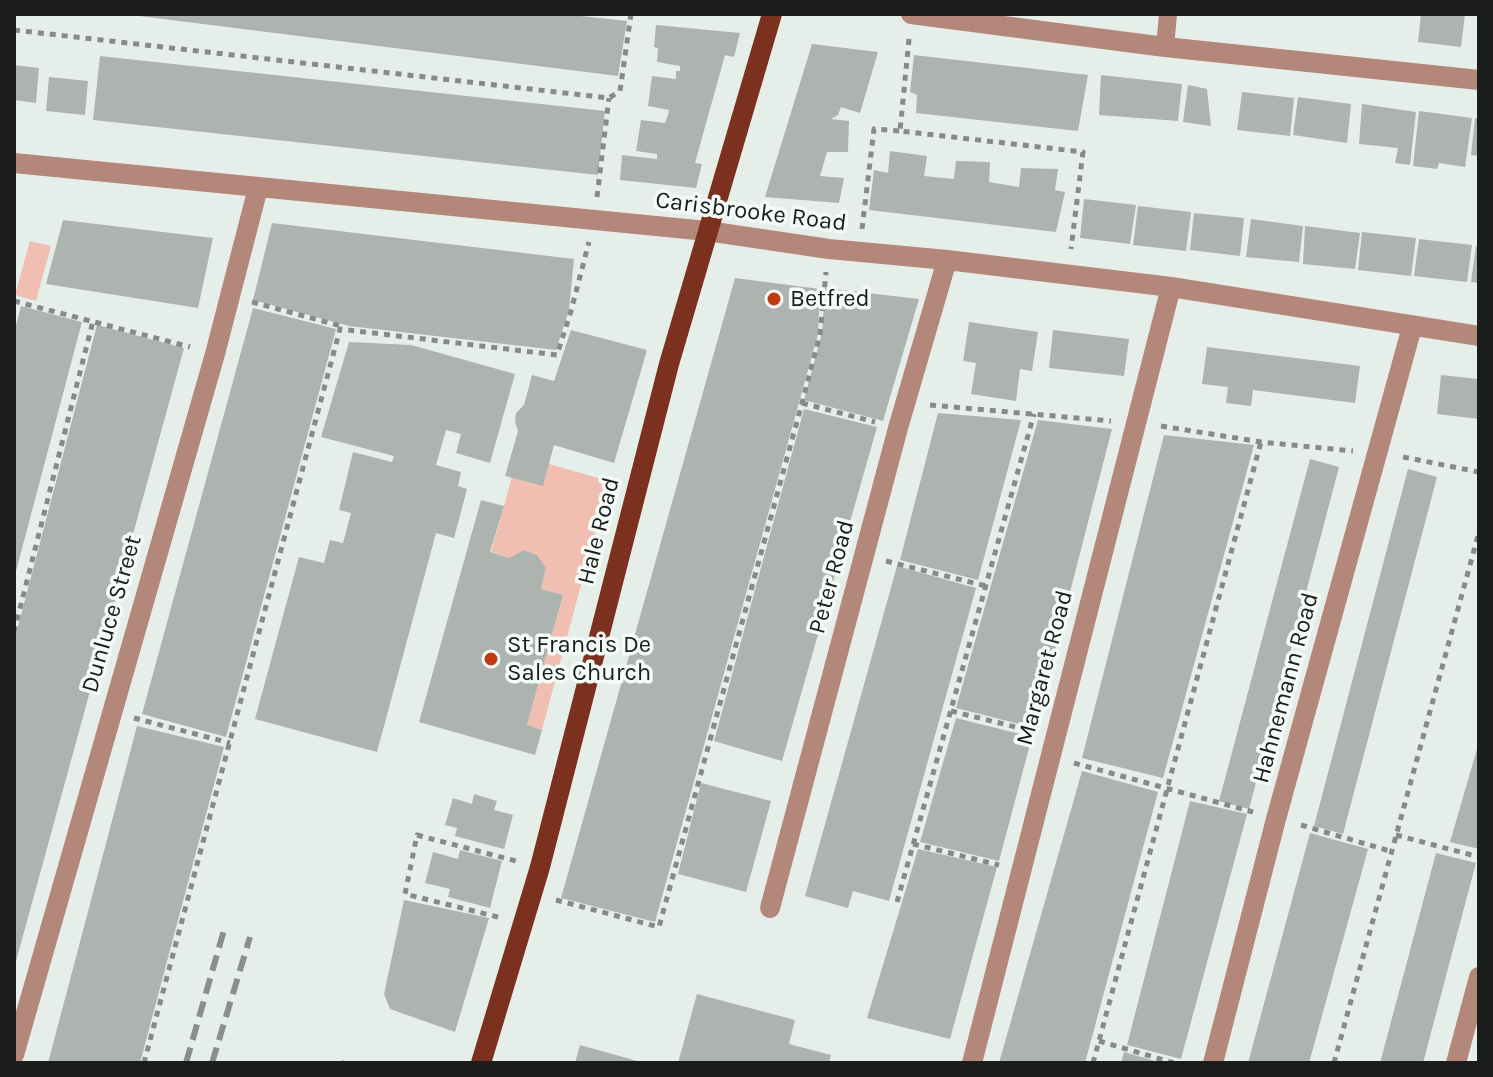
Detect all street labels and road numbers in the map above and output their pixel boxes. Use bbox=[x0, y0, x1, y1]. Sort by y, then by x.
street label: Carisbrooke Road bbox=[654, 186, 848, 238]
street label: Hale Road bbox=[572, 475, 626, 587]
street label: Peter Road bbox=[803, 517, 861, 637]
street label: Dunluce Street bbox=[76, 532, 148, 696]
street label: Margaret Road bbox=[1010, 587, 1080, 749]
street label: Hahnemann Road bbox=[1247, 590, 1325, 786]

